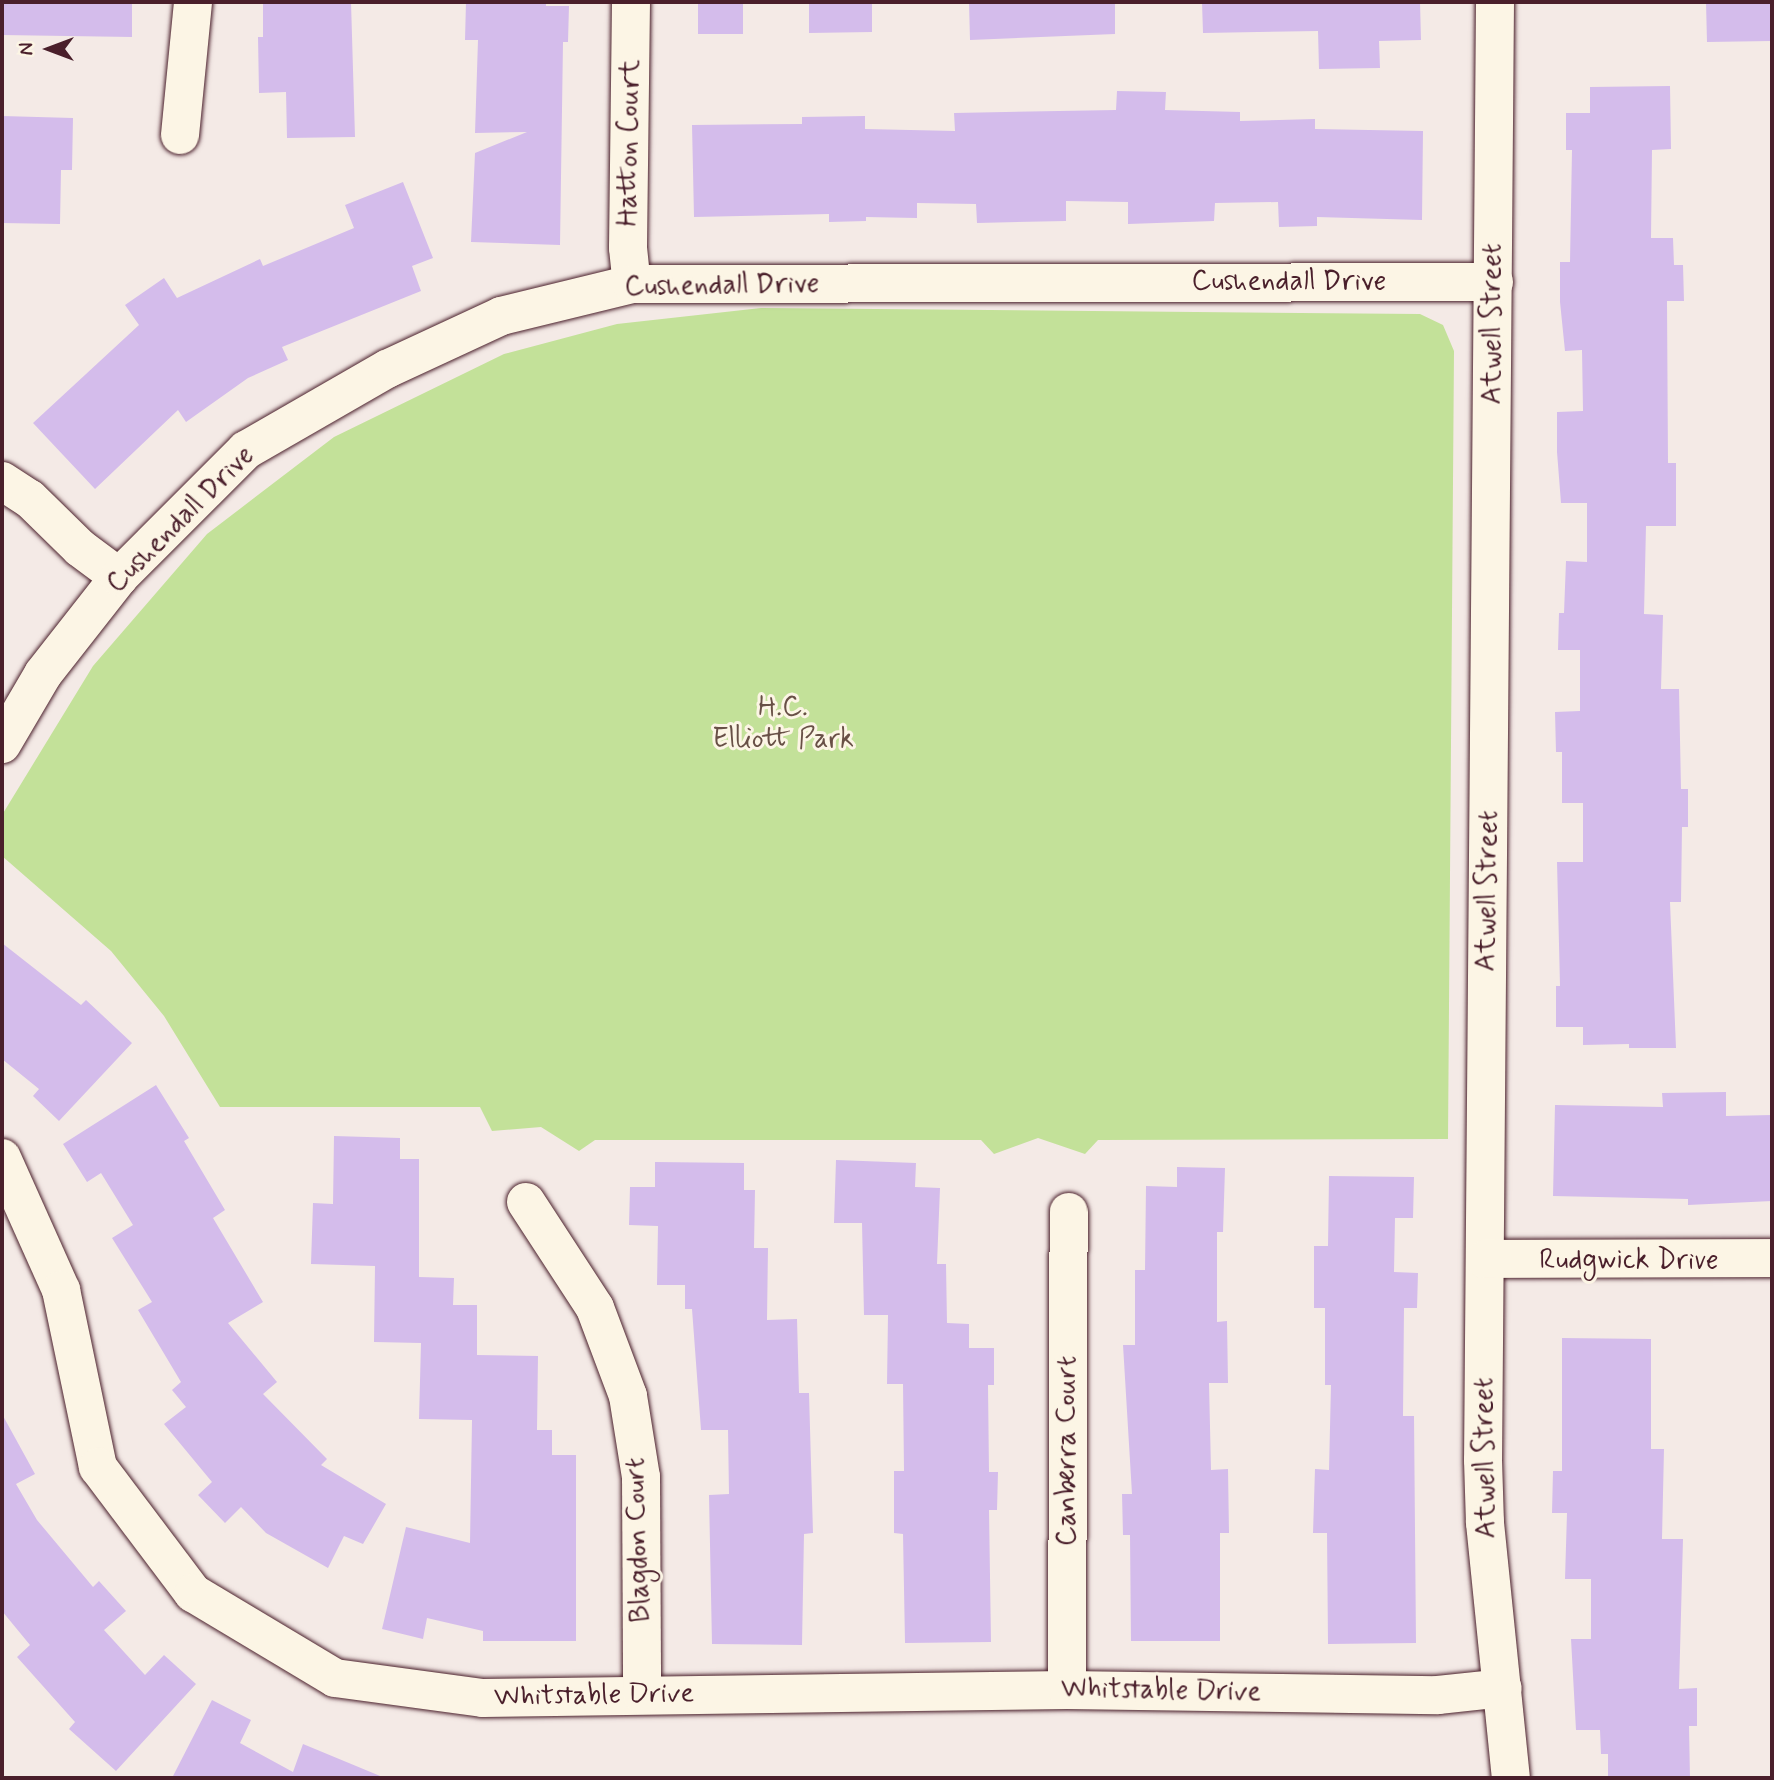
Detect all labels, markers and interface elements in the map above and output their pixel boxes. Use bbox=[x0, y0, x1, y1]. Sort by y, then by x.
north arrow bbox=[14, 14, 84, 84]
text: N bbox=[15, 43, 40, 55]
street label: Hatton Court bbox=[612, 63, 648, 223]
street label: Atwell Street bbox=[1476, 241, 1510, 407]
street label: Cushendall Drive bbox=[1192, 265, 1386, 299]
street label: Cushendall Drive bbox=[625, 268, 819, 304]
street label: Cushendall Drive bbox=[101, 440, 261, 600]
park label: H.C. Elliott Park bbox=[712, 691, 854, 757]
street label: Atwell Street bbox=[1470, 808, 1506, 974]
street label: Rudgwick Drive bbox=[1539, 1244, 1719, 1278]
street label: Canberra Court bbox=[1051, 1356, 1085, 1546]
street label: Atwell Street bbox=[1468, 1375, 1504, 1541]
street label: Blagdon Court bbox=[619, 1455, 659, 1625]
street label: Whitstable Drive bbox=[1062, 1672, 1260, 1710]
street label: Whitstable Drive bbox=[495, 1677, 693, 1715]

